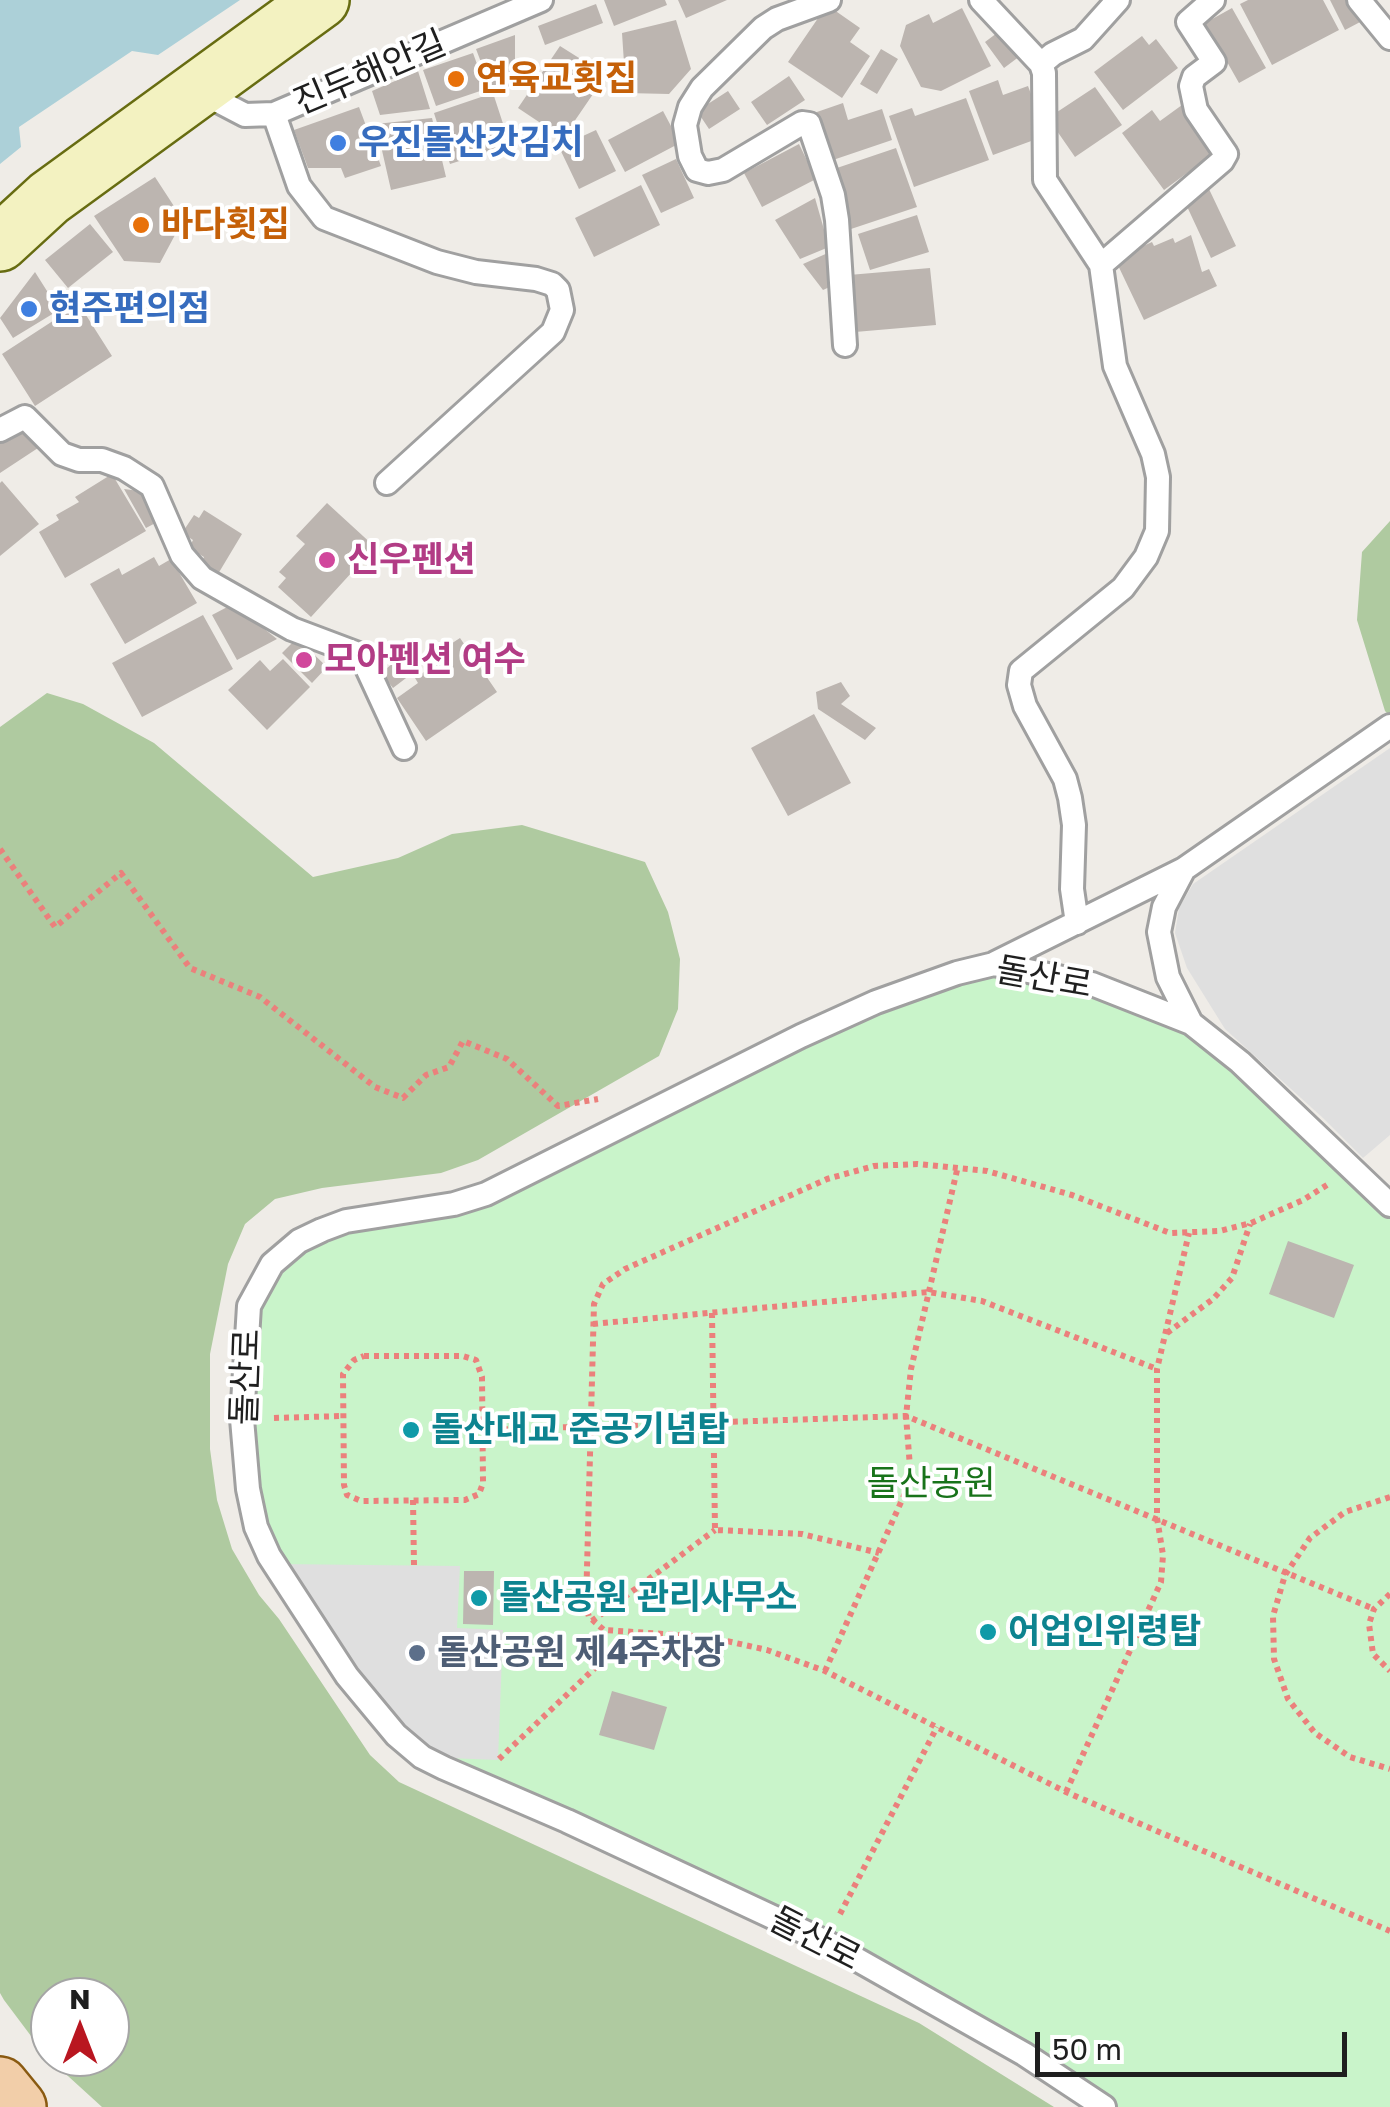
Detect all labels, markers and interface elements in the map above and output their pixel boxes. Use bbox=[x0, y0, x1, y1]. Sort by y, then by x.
street label: 진두해안길 bbox=[288, 22, 452, 124]
place label: 연육교횟집 bbox=[476, 58, 637, 100]
marker: 연육교횟집 bbox=[445, 68, 467, 90]
place label: 우진돌산갓김치 bbox=[358, 122, 583, 164]
marker: 우진돌산갓김치 bbox=[327, 132, 349, 154]
place label: 바다횟집 bbox=[161, 204, 290, 246]
marker: 바다횟집 bbox=[130, 214, 152, 236]
place label: 현주편의점 bbox=[49, 288, 210, 330]
marker: 현주편의점 bbox=[18, 298, 40, 320]
place label: 신우펜션 bbox=[347, 539, 476, 581]
marker: 신우펜션 bbox=[316, 549, 338, 571]
place label: 모아펜션 여수 bbox=[324, 639, 526, 681]
marker: 모아펜션 여수 bbox=[293, 649, 315, 671]
street label: 돌산로 bbox=[993, 949, 1095, 1007]
street label: 돌산로 bbox=[223, 1328, 269, 1426]
place label: 돌산대교 준공기념탑 bbox=[431, 1409, 730, 1451]
marker: 돌산대교 준공기념탑 bbox=[400, 1419, 422, 1441]
park label: 돌산공원 bbox=[867, 1463, 995, 1505]
place label: 돌산공원 관리사무소 bbox=[499, 1577, 798, 1619]
marker: 돌산공원 관리사무소 bbox=[468, 1587, 490, 1609]
place label: 어업인위령탑 bbox=[1008, 1611, 1201, 1653]
marker: 어업인위령탑 bbox=[977, 1621, 999, 1643]
place label: 돌산공원 제4주차장 bbox=[437, 1632, 725, 1674]
marker: 돌산공원 제4주차장 bbox=[406, 1642, 428, 1664]
street label: 돌산로 bbox=[762, 1898, 868, 1980]
north arrow bbox=[30, 1977, 130, 2077]
text: N bbox=[69, 1982, 91, 2015]
scale bar bbox=[1040, 2012, 1352, 2074]
text: 50 m bbox=[1052, 2031, 1122, 2067]

